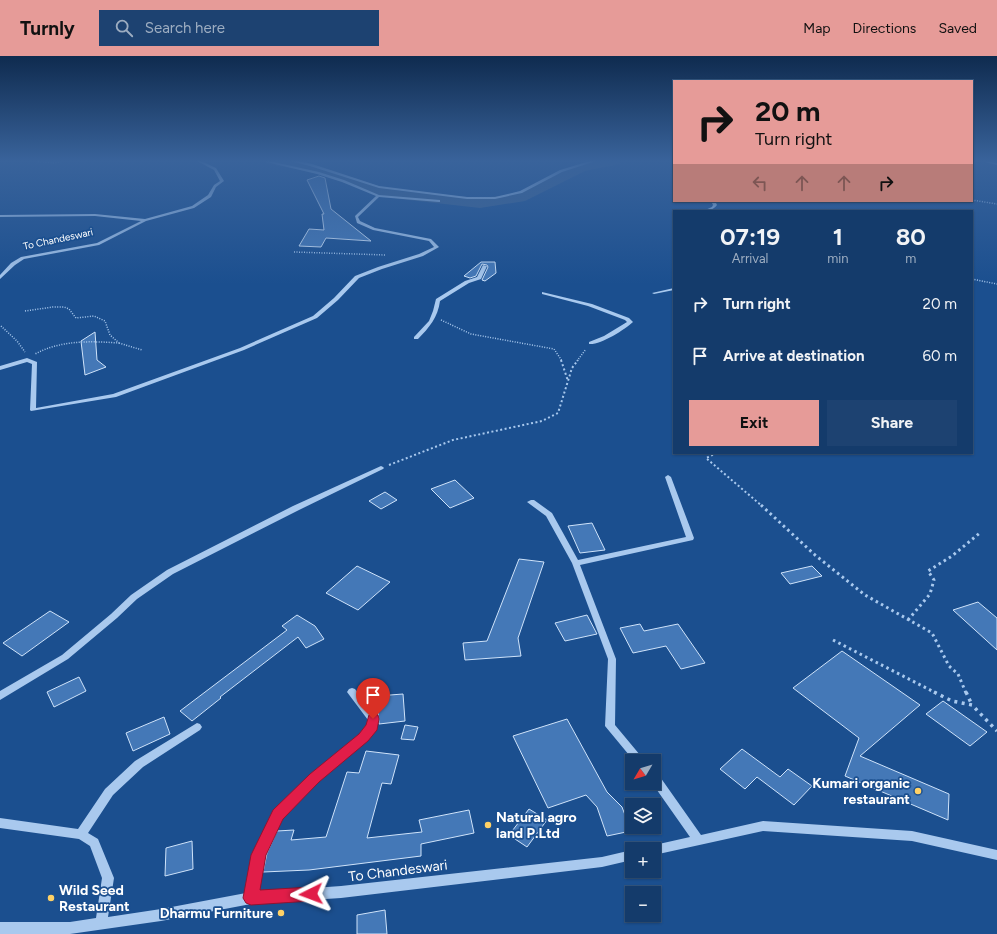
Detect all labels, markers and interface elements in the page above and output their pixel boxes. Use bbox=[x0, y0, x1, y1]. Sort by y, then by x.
search box bbox=[99, 10, 379, 46]
text: Turnly bbox=[20, 17, 75, 40]
icon: search bbox=[113, 17, 135, 39]
text: Search here bbox=[145, 19, 225, 37]
text: Map bbox=[803, 20, 831, 37]
text: Directions bbox=[853, 20, 916, 37]
text: Saved bbox=[938, 20, 977, 37]
text: 20 m bbox=[755, 94, 820, 128]
icon: right bbox=[689, 96, 741, 148]
text: Turn right bbox=[755, 128, 832, 150]
icon: left bbox=[749, 172, 771, 194]
icon: ahead bbox=[791, 172, 813, 194]
icon: ahead bbox=[833, 172, 855, 194]
icon: right bbox=[875, 172, 897, 194]
text: 07:19 bbox=[720, 222, 780, 251]
text: 1 bbox=[833, 222, 843, 251]
text: 80 bbox=[896, 222, 926, 251]
street label: To Chandeswari bbox=[22, 225, 94, 253]
text: Arrival bbox=[732, 251, 768, 266]
text: min bbox=[827, 251, 849, 266]
text: m bbox=[905, 251, 916, 266]
icon: right bbox=[689, 293, 711, 315]
text: Turn right bbox=[723, 295, 791, 313]
text: 20 m bbox=[923, 295, 957, 313]
icon: arrive bbox=[689, 345, 711, 367]
text: Arrive at destination bbox=[723, 347, 864, 365]
text: 60 m bbox=[922, 347, 957, 365]
button: Exit bbox=[689, 400, 819, 446]
button: Share bbox=[827, 400, 957, 446]
pin bbox=[356, 678, 390, 719]
icon: arrive bbox=[362, 684, 384, 706]
north arrow bbox=[625, 754, 661, 790]
map controls bbox=[625, 754, 661, 922]
place label: Kumari organic restaurant bbox=[812, 775, 910, 808]
marker: Kumari organic restaurant bbox=[913, 786, 923, 796]
button: layers bbox=[625, 798, 661, 834]
place label: Natural agro land P.Ltd bbox=[496, 809, 577, 842]
marker: Natural agro land P.Ltd bbox=[483, 820, 493, 830]
button: + bbox=[625, 842, 661, 878]
street label: To Chandeswari bbox=[348, 856, 448, 886]
position arrow bbox=[290, 873, 332, 915]
place label: Wild Seed Restaurant bbox=[59, 882, 130, 915]
button: − bbox=[625, 886, 661, 922]
marker: Wild Seed Restaurant bbox=[46, 893, 56, 903]
place label: Dharmu Furniture bbox=[160, 905, 273, 922]
marker: Dharmu Furniture bbox=[276, 908, 286, 918]

